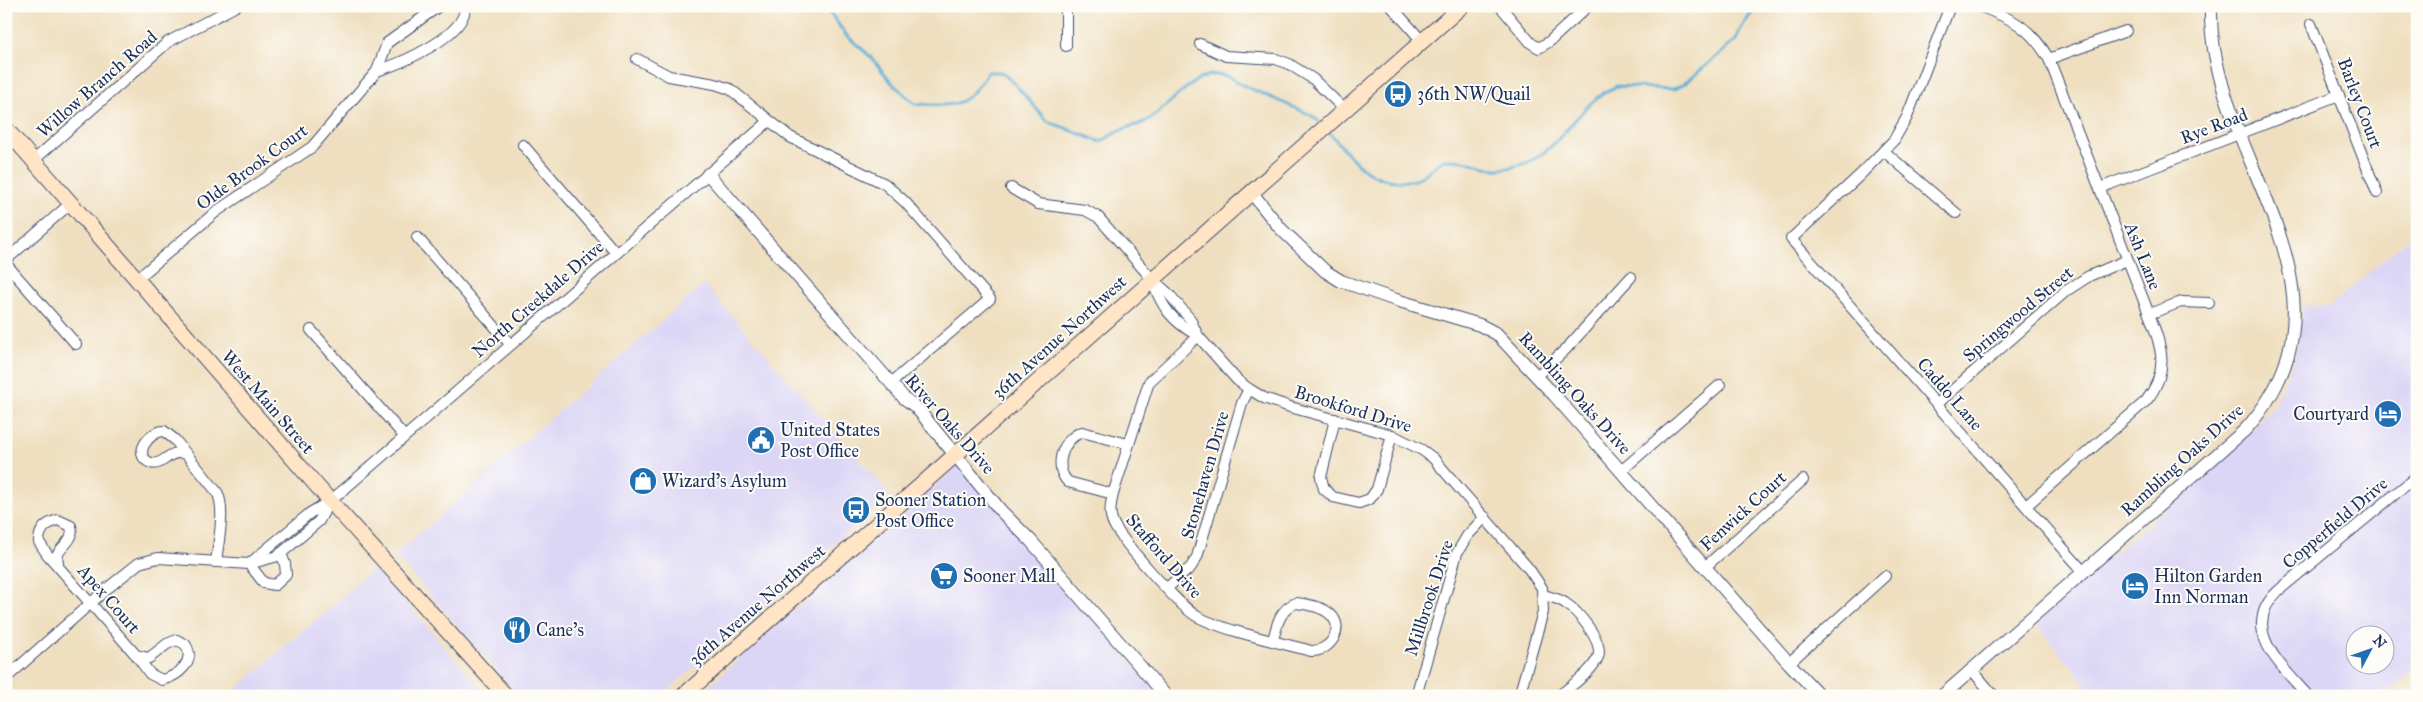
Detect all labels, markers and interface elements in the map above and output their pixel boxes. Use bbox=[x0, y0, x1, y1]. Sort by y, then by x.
street label: Willow Branch Road bbox=[32, 26, 162, 142]
street label: Barley Court bbox=[2333, 55, 2387, 152]
bus stop icon: 36th NW/Quail bbox=[1383, 79, 1413, 109]
place label: 36th NW/Quail bbox=[1417, 83, 1531, 105]
street label: Rye Road bbox=[2177, 103, 2251, 149]
street label: Olde Brook Court bbox=[192, 119, 312, 215]
street label: Ash Lane bbox=[2119, 218, 2166, 293]
street label: North Creekdale Drive bbox=[468, 236, 608, 362]
street label: Springwood Street bbox=[1958, 261, 2079, 367]
street label: 36th Avenue Northwest bbox=[987, 270, 1131, 403]
street label: Rambling Oaks Drive bbox=[1513, 327, 1636, 460]
street label: West Main Street bbox=[217, 346, 319, 459]
street label: Caddo Lane bbox=[1912, 353, 1988, 435]
street label: River Oaks Drive bbox=[900, 369, 1000, 479]
street label: Brookford Drive bbox=[1292, 381, 1414, 437]
street label: Rambling Oaks Drive bbox=[2116, 399, 2249, 522]
hotel icon: Courtyard bbox=[2373, 399, 2403, 429]
place label: Courtyard bbox=[2293, 403, 2369, 425]
street label: Stonehaven Drive bbox=[1176, 409, 1234, 541]
place label: United States Post Office bbox=[780, 419, 880, 462]
public building icon: United States Post Office bbox=[746, 425, 776, 455]
shop icon: Wizard's Asylum bbox=[628, 466, 658, 496]
street label: Fenwick Court bbox=[1695, 466, 1791, 556]
place label: Wizard's Asylum bbox=[662, 470, 787, 492]
street label: Copperfield Drive bbox=[2278, 472, 2392, 574]
place label: Sooner Station Post Office bbox=[875, 489, 986, 532]
bus stop icon: Sooner Station Post Office bbox=[841, 495, 871, 525]
street label: Stafford Drive bbox=[1121, 509, 1207, 603]
street label: Millbrook Drive bbox=[1400, 537, 1458, 659]
street label: 36th Avenue Northwest bbox=[684, 539, 830, 670]
street label: Apex Court bbox=[72, 559, 145, 639]
supermarket icon: Sooner Mall bbox=[929, 561, 959, 591]
place label: Sooner Mall bbox=[963, 565, 1056, 587]
place label: Hilton Garden Inn Norman bbox=[2154, 565, 2262, 608]
hotel icon: Hilton Garden Inn Norman bbox=[2120, 571, 2150, 601]
restaurant icon: Cane's bbox=[502, 615, 532, 645]
place label: Cane's bbox=[536, 619, 584, 641]
north arrow bbox=[2346, 624, 2396, 674]
text: N bbox=[2369, 632, 2390, 652]

